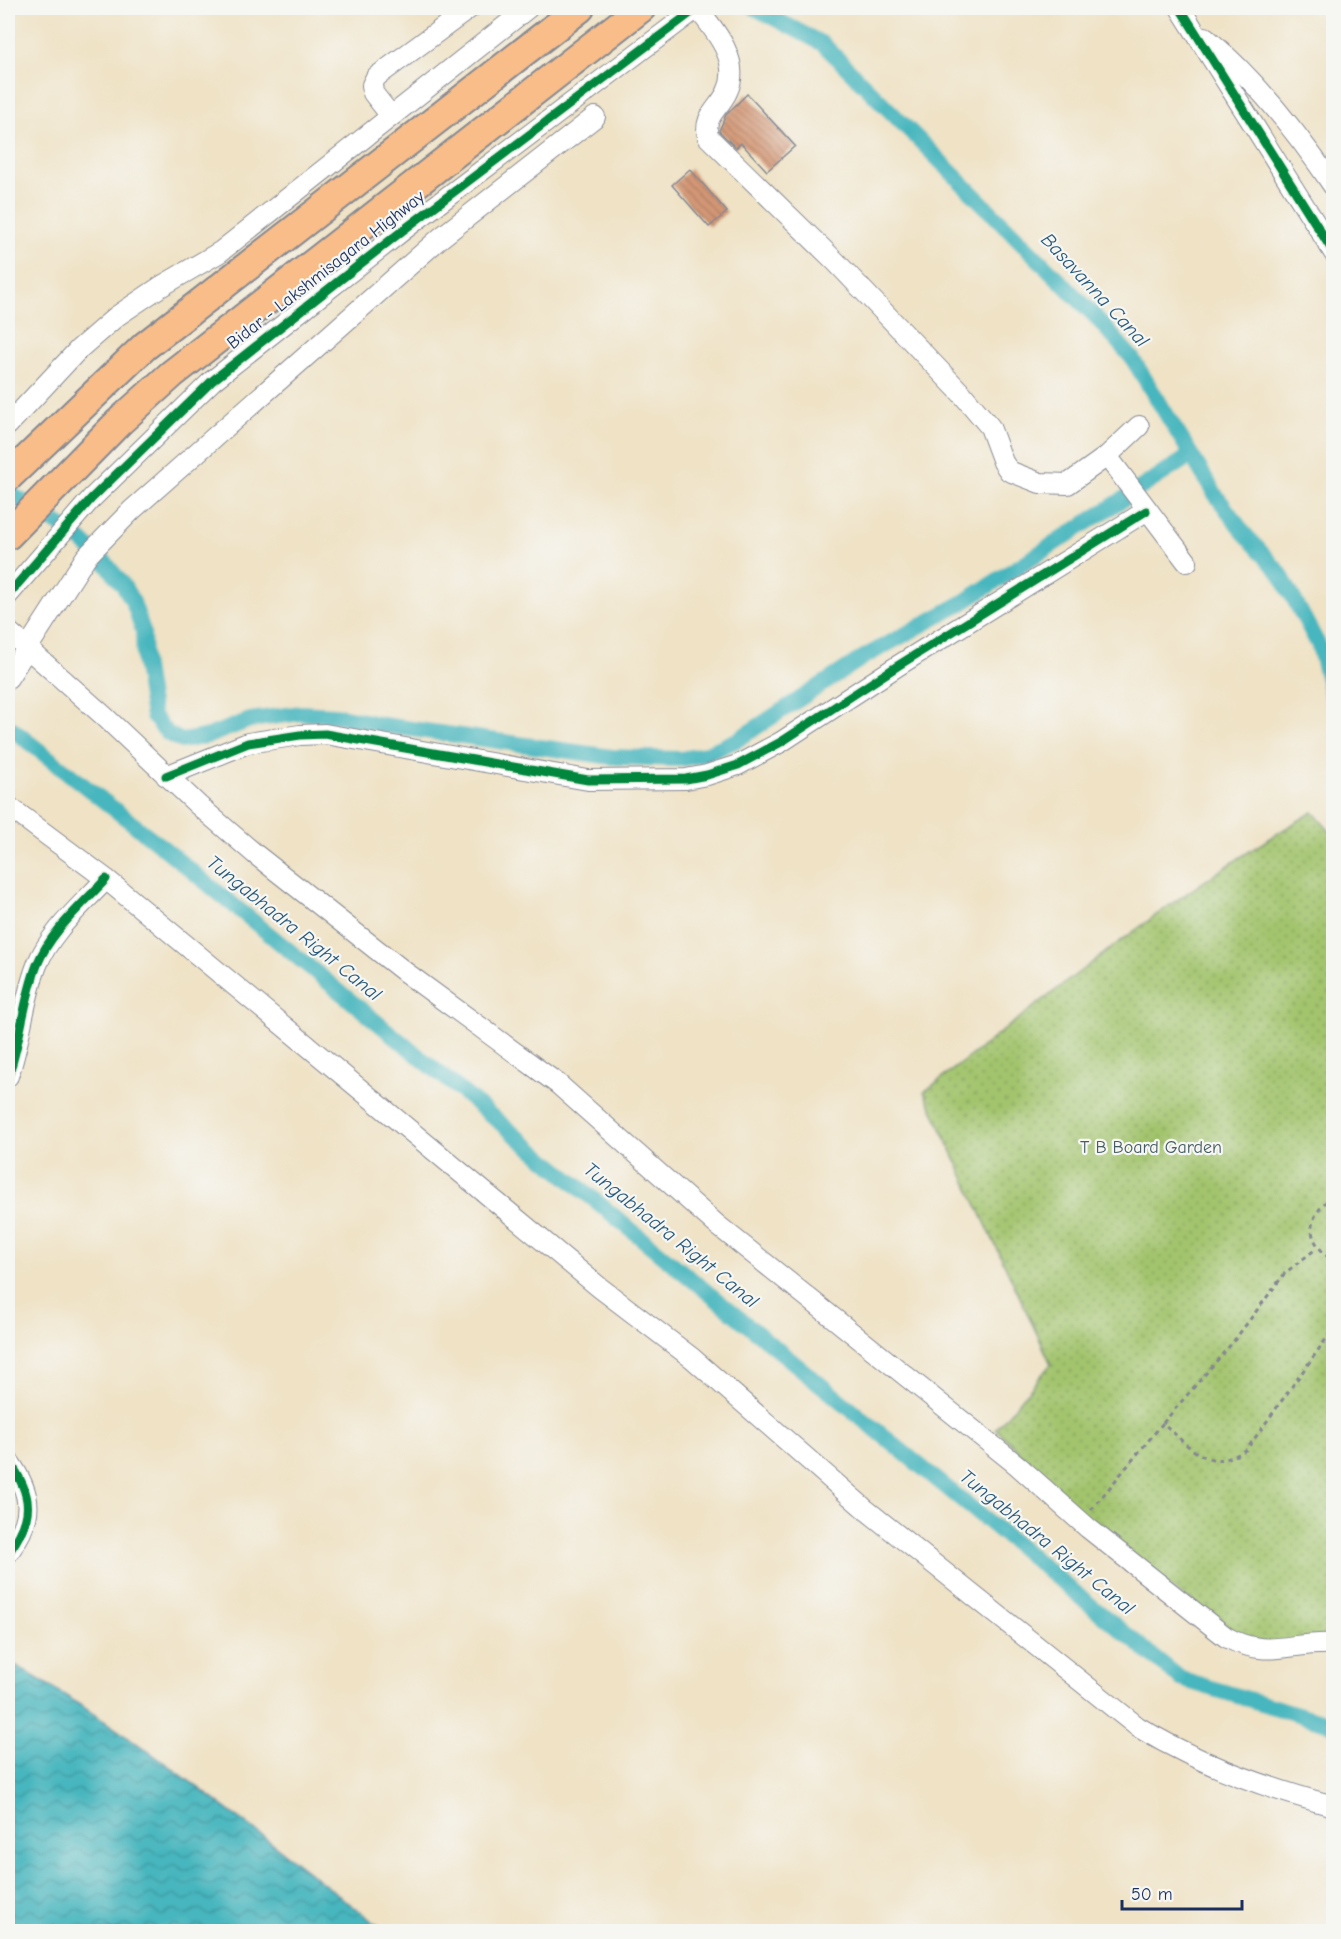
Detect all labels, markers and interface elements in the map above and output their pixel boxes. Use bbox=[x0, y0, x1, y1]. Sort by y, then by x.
street label: Bidar - Lakshmisagara Highway bbox=[223, 186, 430, 354]
water label: Basavanna Canal bbox=[1036, 228, 1154, 352]
water label: Tungabhadra Right Canal bbox=[202, 850, 386, 1006]
park label: T B Board Garden bbox=[1080, 1137, 1222, 1158]
water label: Tungabhadra Right Canal bbox=[579, 1157, 763, 1313]
water label: Tungabhadra Right Canal bbox=[955, 1464, 1139, 1620]
scale bar bbox=[1122, 1873, 1242, 1911]
text: 50 m bbox=[1131, 1884, 1173, 1905]

